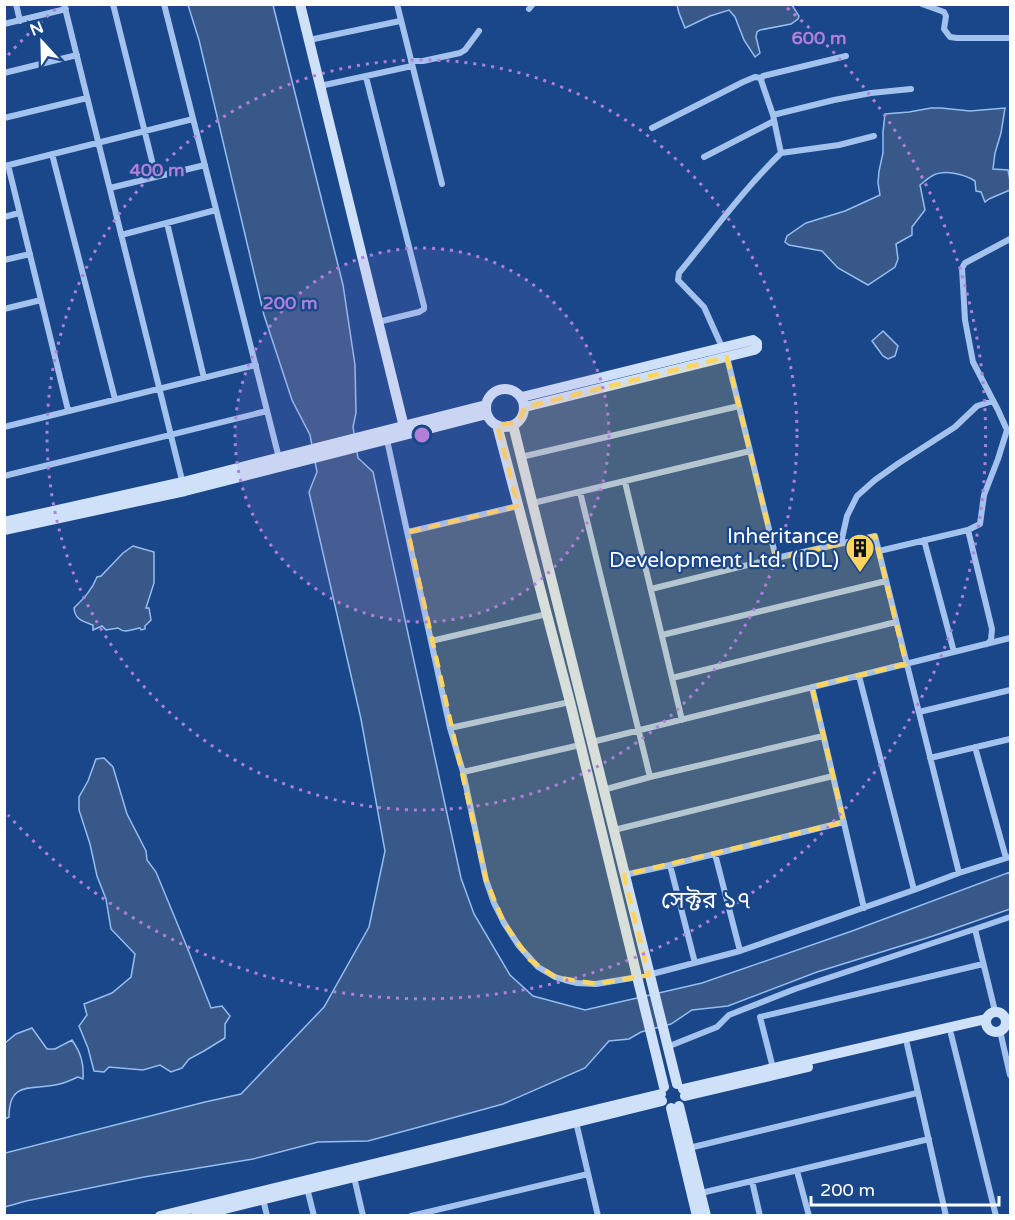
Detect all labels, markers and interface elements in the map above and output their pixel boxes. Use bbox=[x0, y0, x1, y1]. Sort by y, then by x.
north arrow bbox=[12, 12, 72, 72]
text: N bbox=[27, 17, 46, 41]
text: 600 m bbox=[791, 27, 847, 49]
text: 400 m bbox=[129, 159, 185, 181]
text: 200 m bbox=[262, 292, 318, 314]
centre of rings bbox=[412, 425, 432, 445]
place label: Inheritance Development Ltd. (IDL) bbox=[609, 524, 839, 573]
building icon: Inheritance Development Ltd. (IDL) bbox=[844, 532, 876, 574]
district label: সেক্টর ১৭ bbox=[661, 886, 751, 915]
scale bar bbox=[811, 1169, 998, 1207]
text: 200 m bbox=[820, 1179, 875, 1201]

